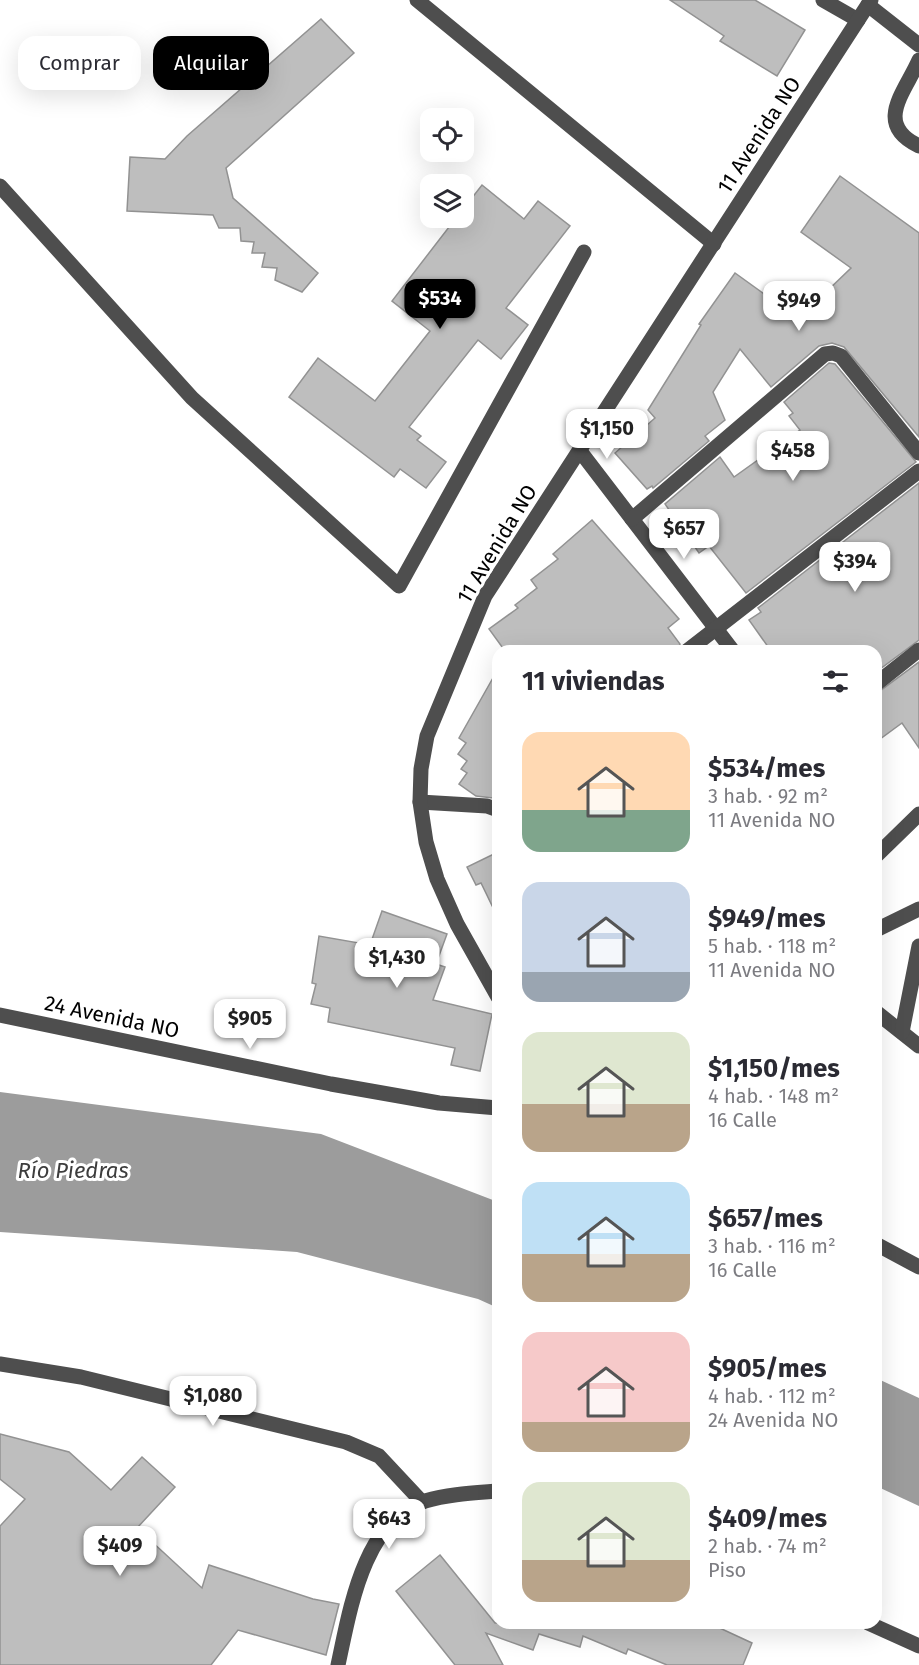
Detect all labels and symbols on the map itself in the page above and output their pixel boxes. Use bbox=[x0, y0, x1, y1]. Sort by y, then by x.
street label: 11 Avenida NO bbox=[712, 72, 806, 198]
pin: $534 bbox=[404, 279, 476, 330]
pin: $949 bbox=[763, 281, 835, 332]
pin: $1,150 bbox=[558, 409, 656, 460]
pin: $458 bbox=[757, 431, 829, 482]
street label: 11 Avenida NO bbox=[451, 480, 543, 608]
pin: $657 bbox=[648, 509, 720, 560]
pin: $394 bbox=[819, 542, 891, 593]
pin: $1,430 bbox=[348, 938, 446, 989]
street label: 24 Avenida NO bbox=[42, 990, 182, 1044]
pin: $905 bbox=[214, 999, 286, 1050]
water label: Río Piedras bbox=[17, 1157, 129, 1184]
pin: $1,080 bbox=[164, 1376, 262, 1427]
pin: $643 bbox=[353, 1499, 425, 1550]
pin: $409 bbox=[84, 1526, 156, 1577]

